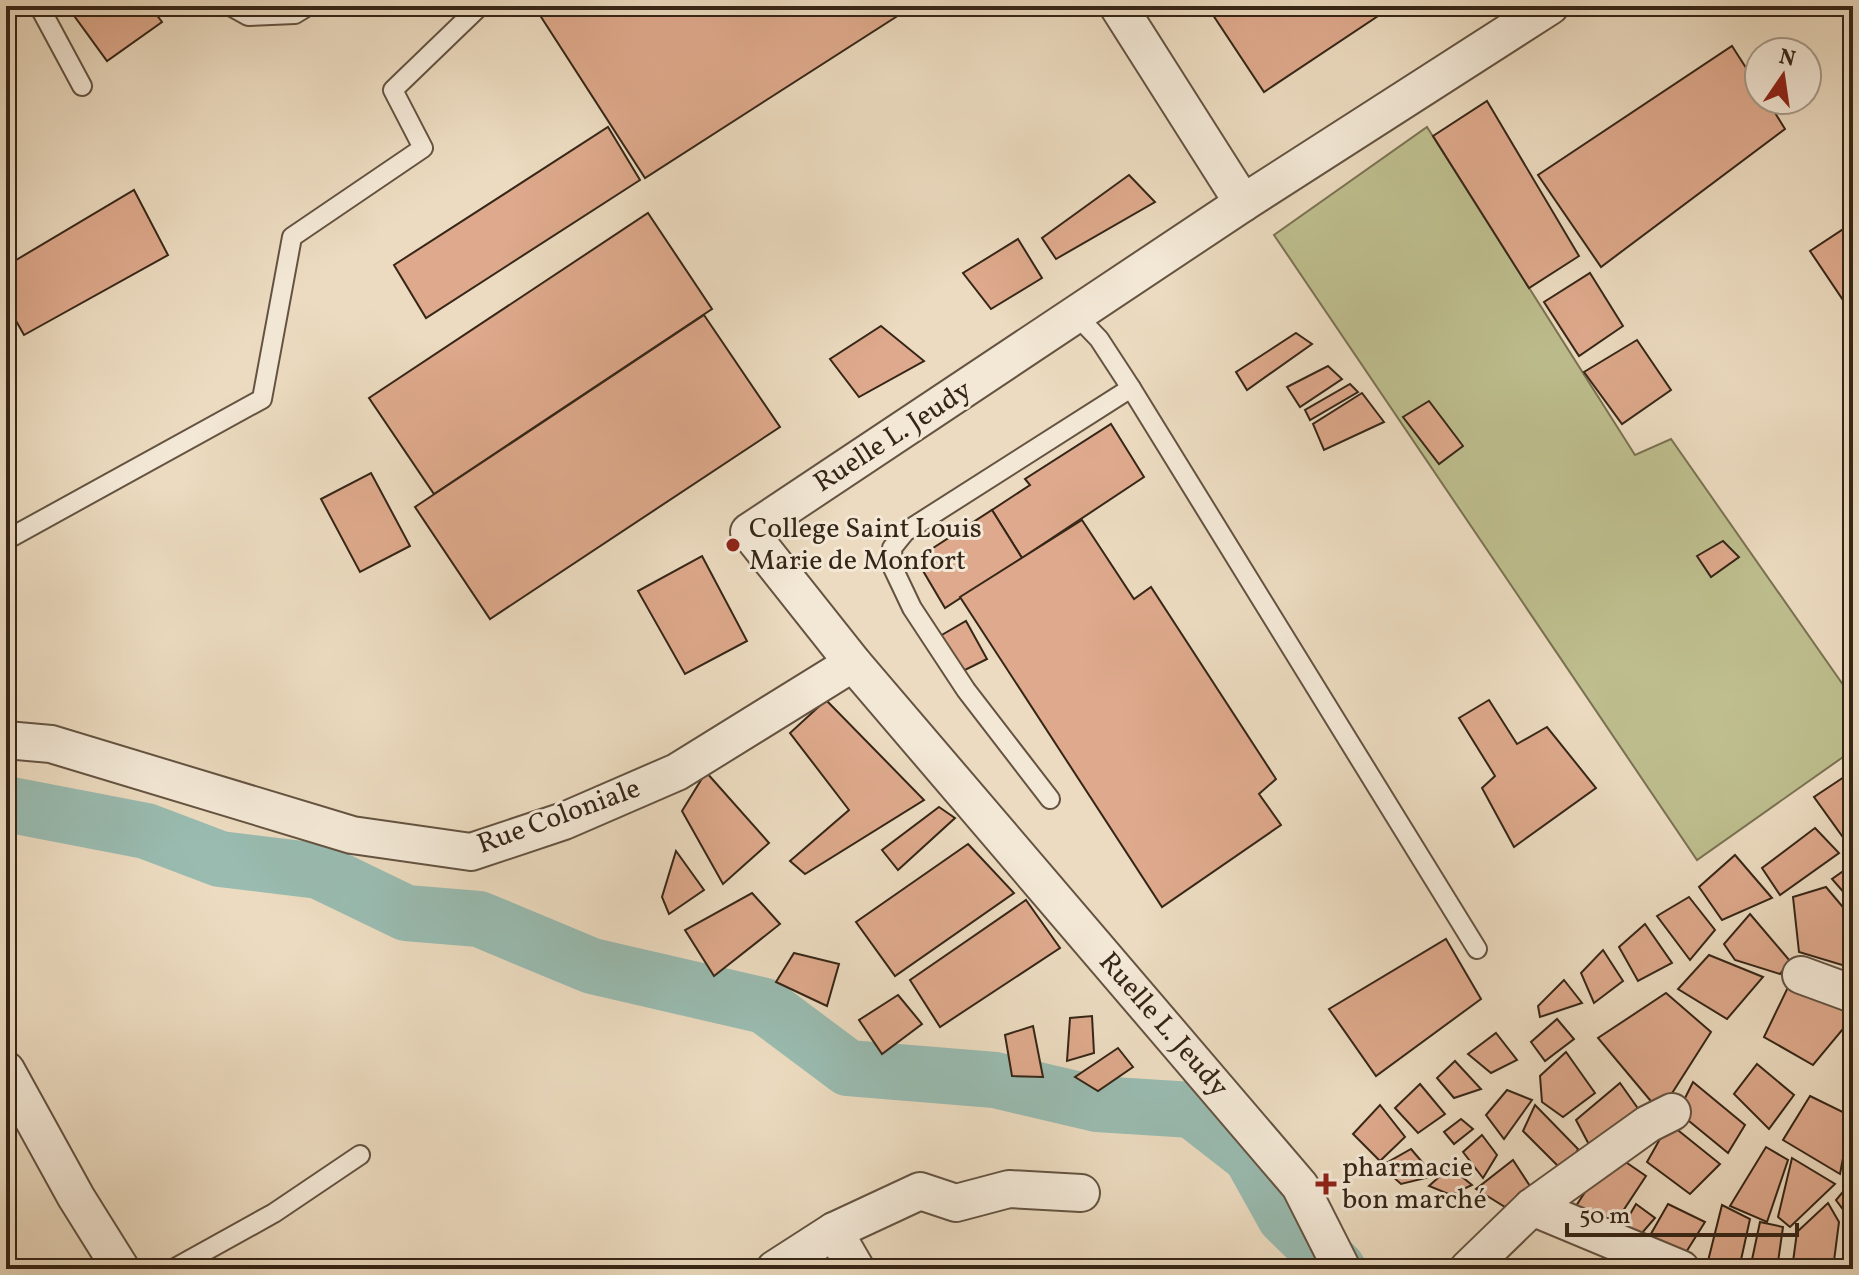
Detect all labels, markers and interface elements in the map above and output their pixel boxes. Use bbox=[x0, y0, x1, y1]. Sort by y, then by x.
north arrow bbox=[1743, 36, 1823, 116]
text: N bbox=[1776, 42, 1798, 76]
street label: Ruelle L. Jeudy bbox=[807, 371, 979, 503]
place label: College Saint Louis Marie de Monfort bbox=[749, 510, 982, 581]
marker: College Saint Louis Marie de Monfort bbox=[724, 536, 742, 554]
street label: Rue Coloniale bbox=[472, 769, 646, 865]
street label: Ruelle L. Jeudy bbox=[1089, 944, 1237, 1106]
place label: pharmacie bon marché bbox=[1342, 1149, 1487, 1220]
marker: pharmacie bon marché bbox=[1317, 1175, 1335, 1193]
scale bar bbox=[1567, 1187, 1797, 1237]
text: 50 m bbox=[1579, 1200, 1631, 1234]

